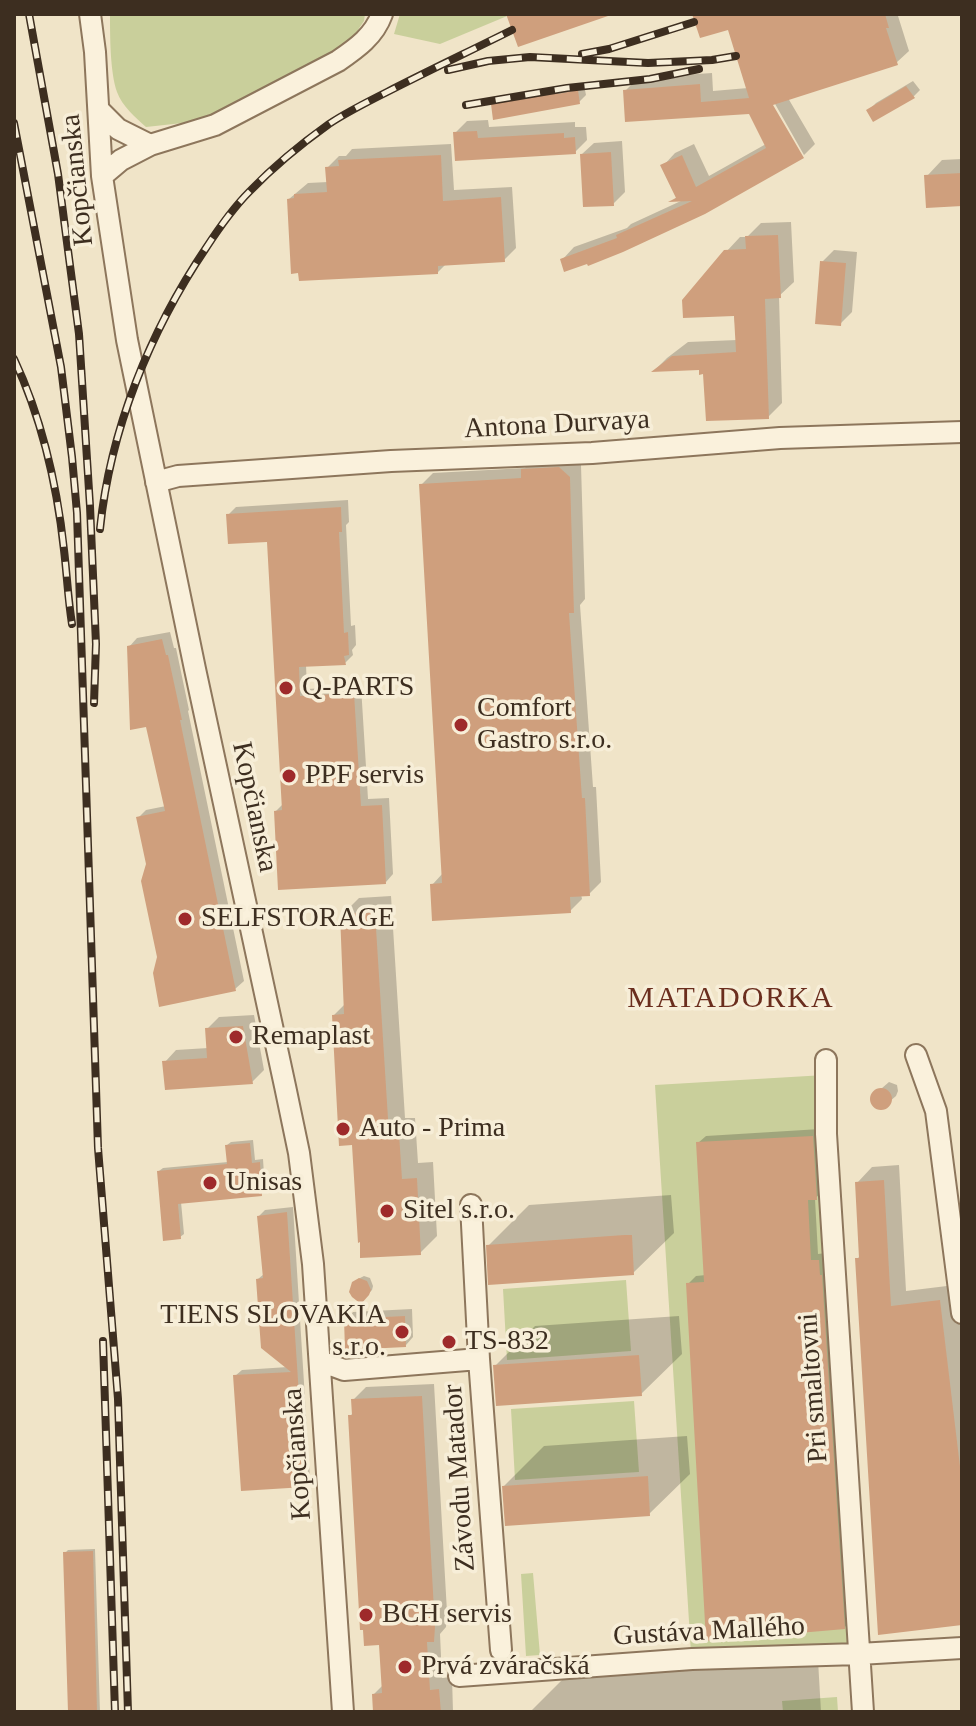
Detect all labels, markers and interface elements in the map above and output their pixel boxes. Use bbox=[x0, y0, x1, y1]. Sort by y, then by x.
street label: Kopčianska bbox=[54, 113, 102, 247]
street label: Antona Durvaya bbox=[463, 403, 651, 447]
place label: Q-PARTS bbox=[302, 671, 414, 705]
marker: Q-PARTS bbox=[277, 679, 295, 697]
place label: Comfort Gastro s.r.o. bbox=[477, 692, 612, 758]
marker: Comfort Gastro s.r.o. bbox=[452, 716, 470, 734]
street label: Kopčianska bbox=[224, 739, 284, 875]
place label: PPF servis bbox=[305, 759, 424, 793]
marker: PPF servis bbox=[280, 767, 298, 785]
place label: SELFSTORAGE bbox=[201, 902, 395, 936]
marker: SELFSTORAGE bbox=[176, 910, 194, 928]
district label: MATADORKA bbox=[627, 981, 835, 1017]
place label: Remaplast bbox=[252, 1020, 370, 1054]
marker: Remaplast bbox=[227, 1028, 245, 1046]
place label: Auto - Prima bbox=[359, 1112, 505, 1146]
marker: Auto - Prima bbox=[334, 1120, 352, 1138]
place label: Unisas bbox=[226, 1166, 302, 1200]
marker: Unisas bbox=[201, 1174, 219, 1192]
place label: Sitel s.r.o. bbox=[403, 1194, 515, 1228]
marker: Sitel s.r.o. bbox=[378, 1202, 396, 1220]
place label: TIENS SLOVAKIA s.r.o. bbox=[160, 1299, 386, 1365]
street label: Pri smaltovni bbox=[792, 1312, 836, 1464]
marker: TIENS SLOVAKIA s.r.o. bbox=[393, 1323, 411, 1341]
place label: TS-832 bbox=[465, 1325, 549, 1359]
marker: TS-832 bbox=[440, 1333, 458, 1351]
street label: Závodu Matador bbox=[437, 1383, 483, 1573]
street label: Kopčianska bbox=[277, 1387, 319, 1521]
place label: BCH servis bbox=[382, 1598, 512, 1632]
marker: BCH servis bbox=[357, 1606, 375, 1624]
street label: Gustáva Mallého bbox=[612, 1610, 806, 1654]
place label: Prvá zváračská bbox=[421, 1650, 590, 1684]
marker: Prvá zváračská bbox=[396, 1658, 414, 1676]

